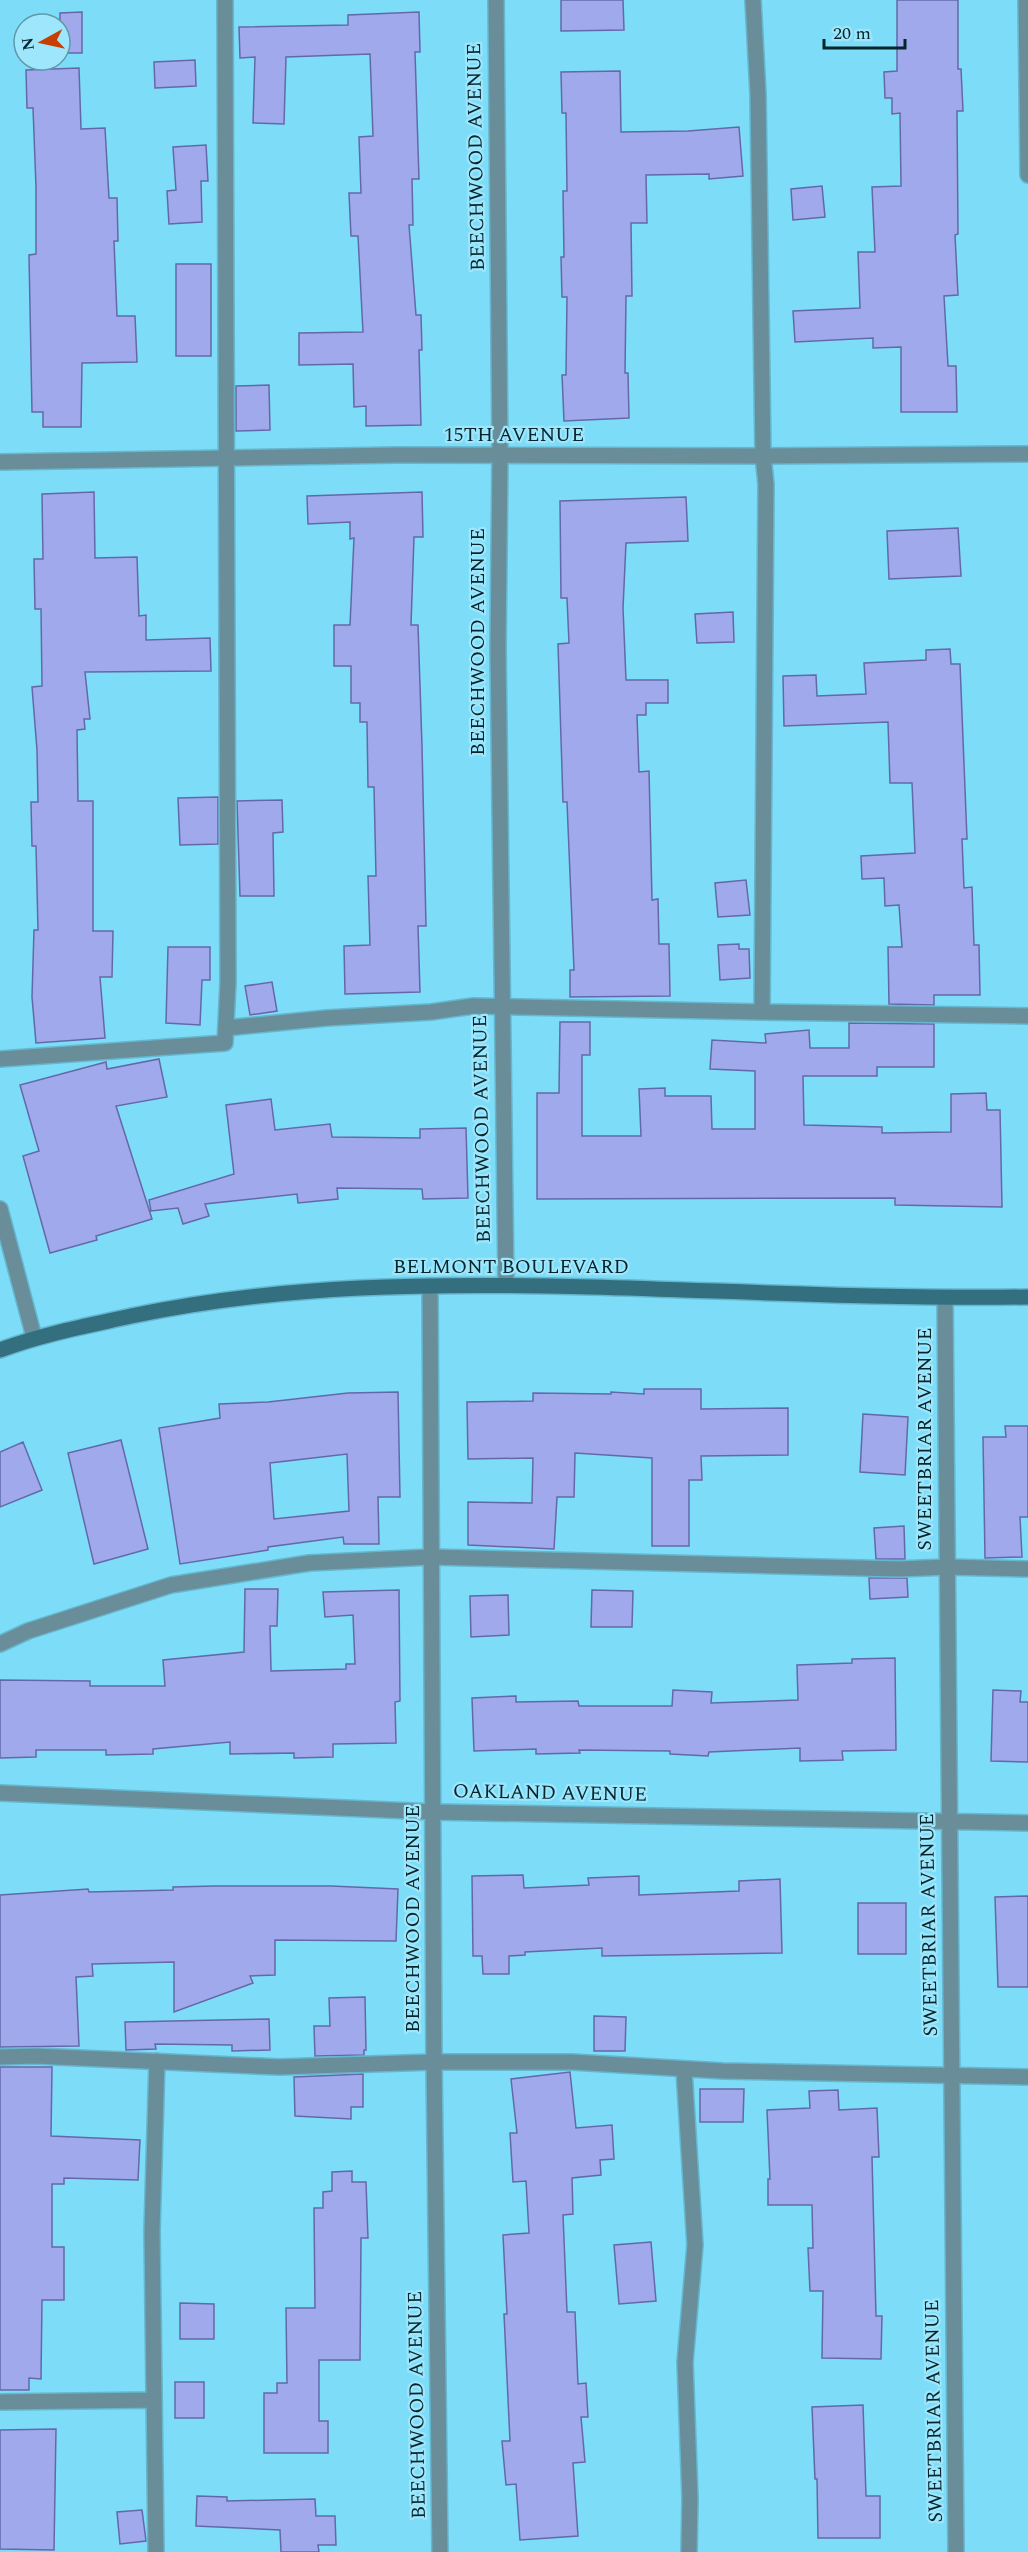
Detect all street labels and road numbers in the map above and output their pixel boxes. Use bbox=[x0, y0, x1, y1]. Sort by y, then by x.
street label: BEECHWOOD AVENUE bbox=[459, 43, 493, 271]
street label: 15TH AVENUE bbox=[444, 420, 584, 450]
street label: BEECHWOOD AVENUE bbox=[463, 528, 493, 756]
street label: BEECHWOOD AVENUE bbox=[465, 1015, 499, 1243]
street label: BELMONT BOULEVARD bbox=[393, 1252, 629, 1282]
street label: SWEETBRIAR AVENUE bbox=[910, 1327, 940, 1551]
street label: OAKLAND AVENUE bbox=[453, 1776, 647, 1810]
street label: BEECHWOOD AVENUE bbox=[398, 1805, 428, 2033]
street label: SWEETBRIAR AVENUE bbox=[912, 1813, 946, 2037]
street label: BEECHWOOD AVENUE bbox=[400, 2291, 434, 2519]
street label: SWEETBRIAR AVENUE bbox=[917, 2299, 951, 2523]

